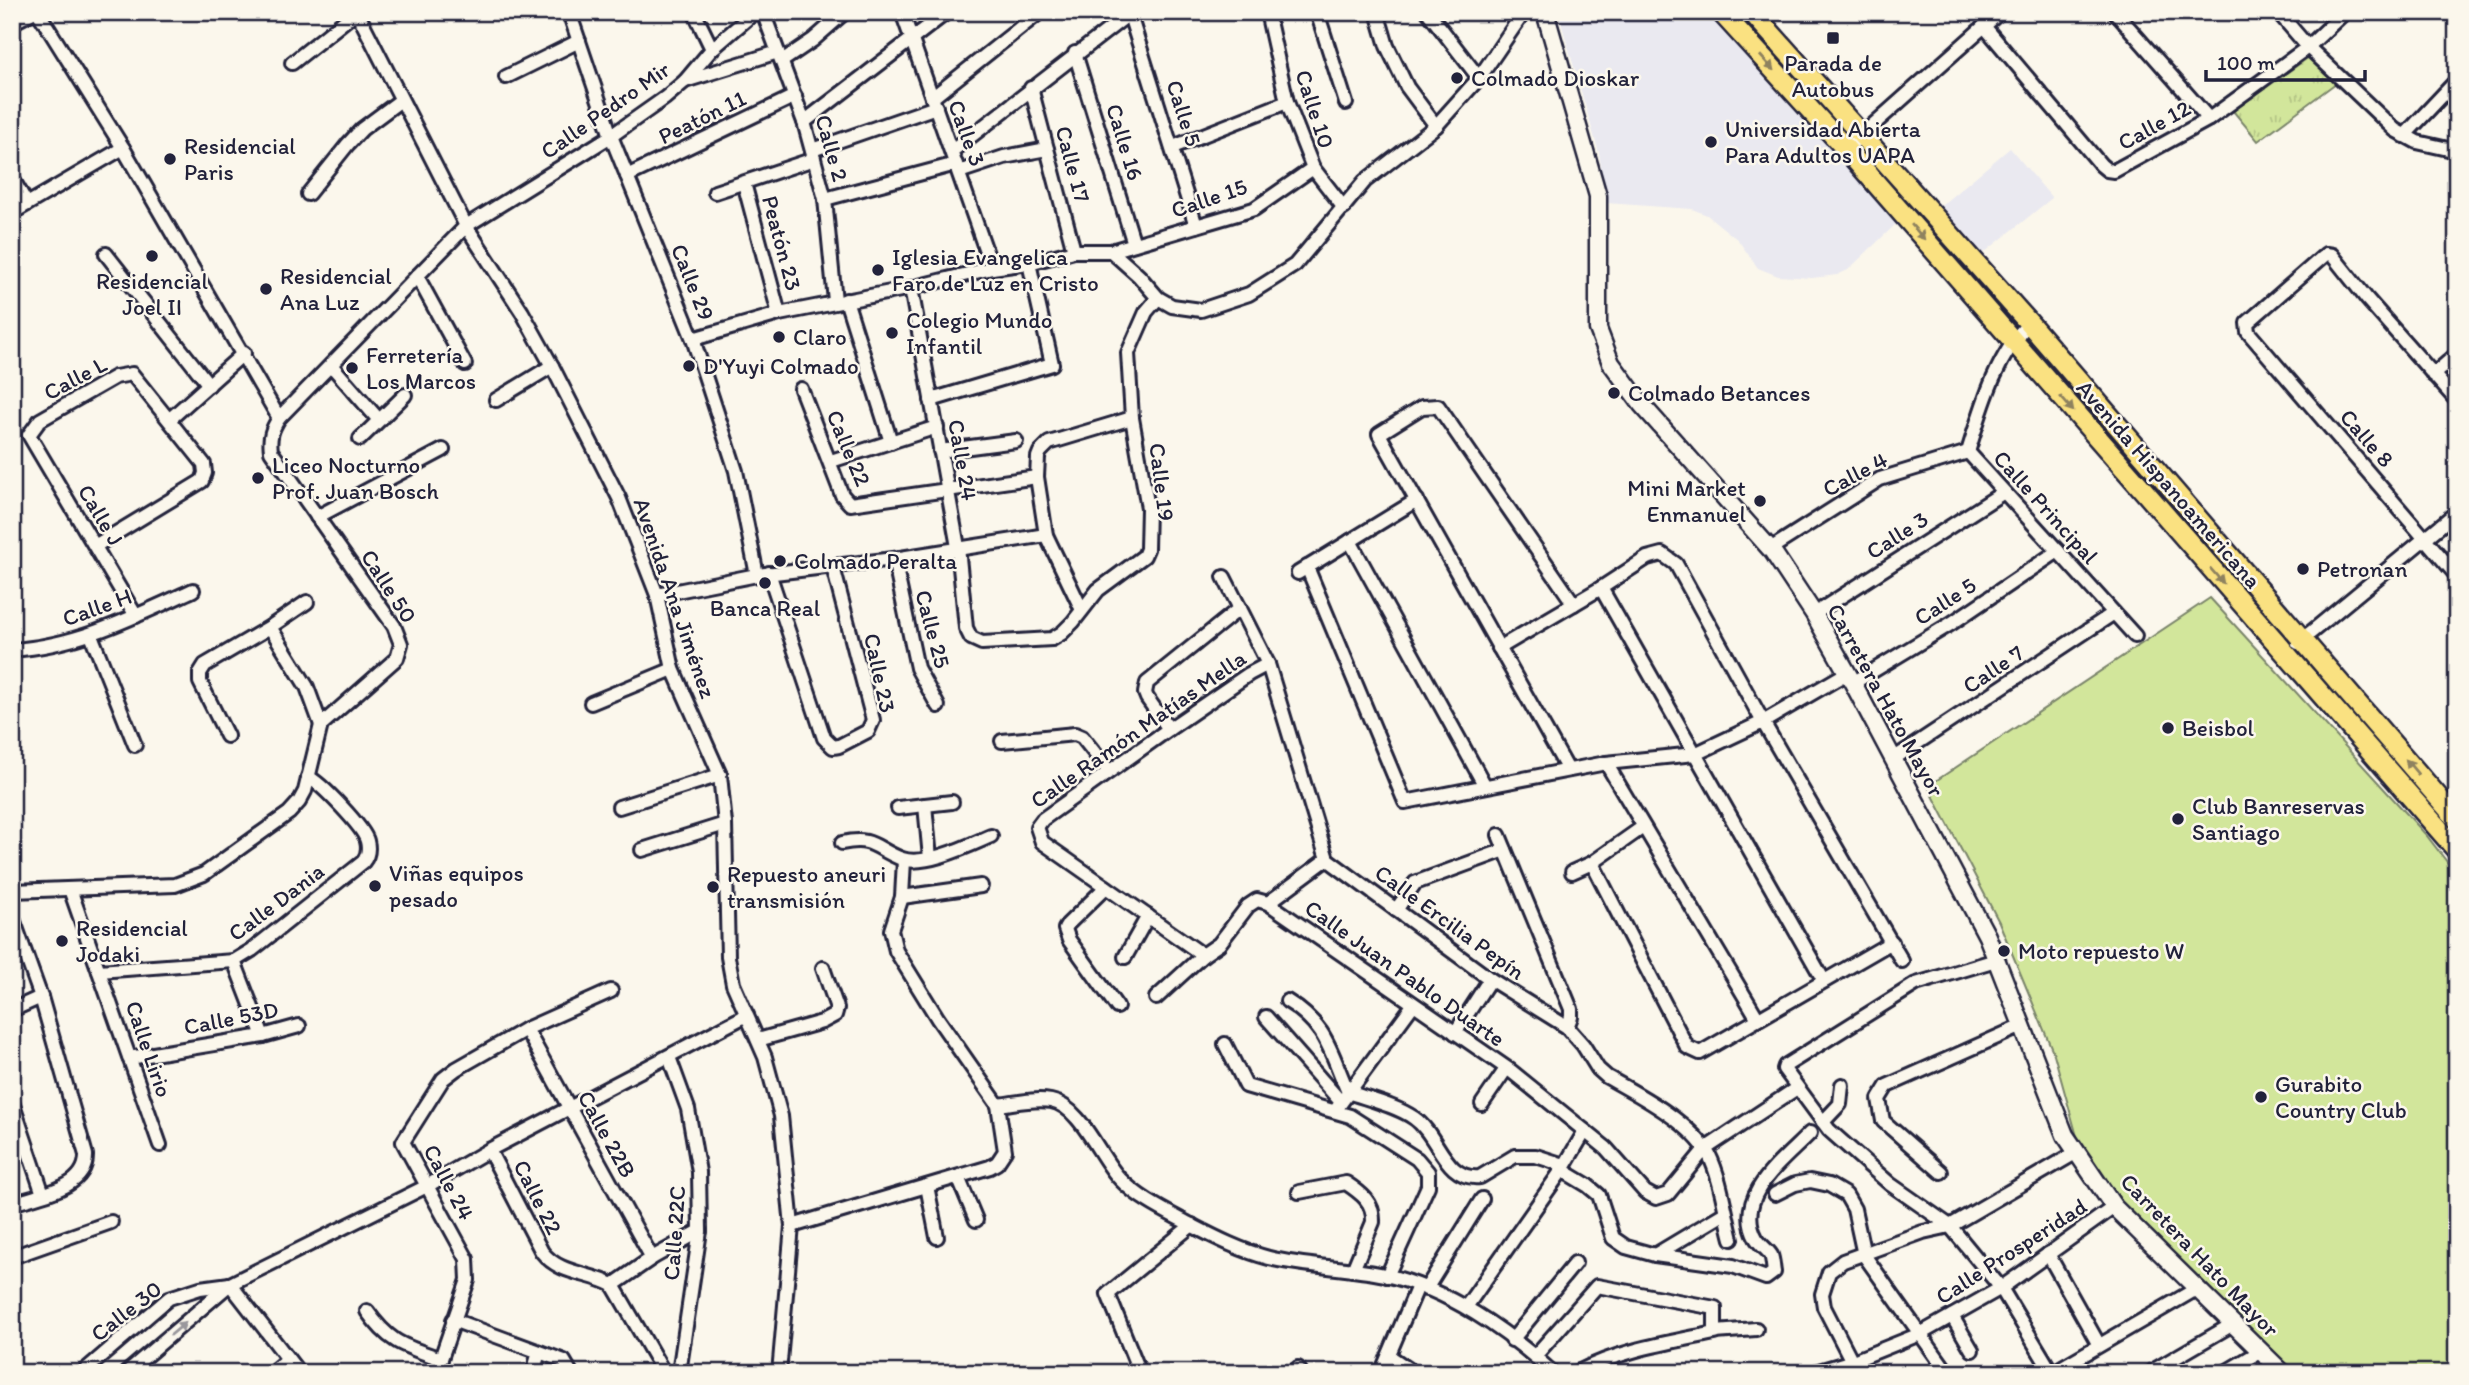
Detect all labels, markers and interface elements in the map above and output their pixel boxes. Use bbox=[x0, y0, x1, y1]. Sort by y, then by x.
marker: Parada de Autobus bbox=[1825, 30, 1841, 46]
scale bar bbox=[2206, 38, 2366, 82]
place label: Parada de Autobus bbox=[1784, 49, 1882, 103]
text: 100 m bbox=[2217, 50, 2275, 75]
one-way arrow bbox=[1759, 54, 1775, 72]
street label: Calle Pedro Mir bbox=[535, 55, 675, 165]
place label: Colmado Dioskar bbox=[1471, 64, 1639, 92]
street label: Calle 10 bbox=[1289, 66, 1341, 152]
marker: Colmado Dioskar bbox=[1449, 70, 1465, 86]
street label: Calle 5 bbox=[1160, 76, 1208, 150]
street label: Peatón 11 bbox=[654, 84, 751, 150]
street label: Calle 12 bbox=[2113, 94, 2195, 156]
street label: Calle 3 bbox=[942, 96, 992, 170]
street label: Calle 16 bbox=[1100, 100, 1150, 184]
street label: Calle 2 bbox=[809, 111, 855, 185]
place label: Universidad Abierta Para Adultos UAPA bbox=[1725, 115, 1921, 169]
street label: Calle 17 bbox=[1049, 123, 1097, 205]
place label: Residencial Paris bbox=[184, 132, 296, 186]
marker: Universidad Abierta Para Adultos UAPA bbox=[1703, 134, 1719, 150]
marker: Residencial Paris bbox=[162, 151, 178, 167]
street label: Calle 15 bbox=[1167, 172, 1251, 224]
street label: Peatón 23 bbox=[756, 192, 808, 294]
one-way arrow bbox=[1910, 224, 1925, 241]
street label: Calle 29 bbox=[665, 240, 721, 324]
place label: Iglesia Evangelica Faro de Luz en Cristo bbox=[892, 243, 1099, 297]
marker: Residencial Joel II bbox=[144, 248, 160, 264]
place label: Residencial Ana Luz bbox=[280, 262, 392, 316]
marker: Iglesia Evangelica Faro de Luz en Cristo bbox=[870, 262, 886, 278]
place label: Residencial Joel II bbox=[96, 267, 208, 321]
marker: Residencial Ana Luz bbox=[258, 281, 274, 297]
place label: Colegio Mundo Infantil bbox=[906, 306, 1053, 360]
place label: Claro bbox=[793, 323, 847, 351]
marker: Colegio Mundo Infantil bbox=[884, 325, 900, 341]
marker: Claro bbox=[771, 329, 787, 345]
place label: Ferretería Los Marcos bbox=[366, 341, 476, 395]
street label: Calle L bbox=[39, 350, 112, 406]
place label: D'Yuyi Colmado bbox=[703, 352, 859, 380]
marker: D'Yuyi Colmado bbox=[681, 358, 697, 374]
marker: Ferretería Los Marcos bbox=[344, 360, 360, 376]
street label: Avenida Hispanoamericana bbox=[2071, 374, 2267, 594]
place label: Colmado Betances bbox=[1628, 379, 1810, 407]
marker: Colmado Betances bbox=[1606, 385, 1622, 401]
one-way arrow bbox=[2059, 395, 2075, 413]
street label: Calle 8 bbox=[2334, 403, 2400, 473]
street label: Calle 22 bbox=[820, 406, 878, 490]
street label: Calle 24 bbox=[942, 417, 984, 503]
street label: Calle 19 bbox=[1143, 441, 1181, 523]
street label: Calle Principal bbox=[1988, 444, 2105, 570]
street label: Calle 4 bbox=[1818, 445, 1893, 503]
place label: Liceo Nocturno Prof. Juan Bosch bbox=[272, 451, 439, 505]
marker: Liceo Nocturno Prof. Juan Bosch bbox=[250, 470, 266, 486]
place label: Mini Market Enmanuel bbox=[1627, 474, 1746, 528]
street label: Calle J bbox=[72, 479, 130, 551]
marker: Mini Market Enmanuel bbox=[1752, 493, 1768, 509]
street label: Avenida Ana Jiménez bbox=[628, 494, 723, 702]
street label: Calle 3 bbox=[1861, 505, 1933, 565]
street label: Calle 50 bbox=[355, 544, 423, 628]
place label: Colmado Peralta bbox=[794, 547, 957, 575]
marker: Colmado Peralta bbox=[772, 553, 788, 569]
place label: Petronan bbox=[2317, 555, 2407, 583]
marker: Petronan bbox=[2295, 561, 2311, 577]
one-way arrow bbox=[2209, 567, 2225, 585]
street label: Calle 5 bbox=[1909, 571, 1981, 631]
marker: Banca Real bbox=[757, 575, 773, 591]
street label: Calle H bbox=[58, 582, 136, 632]
street label: Calle 25 bbox=[909, 587, 957, 671]
place label: Banca Real bbox=[710, 594, 821, 622]
street label: Carretera Hato Mayor bbox=[1821, 599, 1951, 801]
street label: Calle 23 bbox=[858, 631, 902, 715]
street label: Calle 7 bbox=[1957, 639, 2029, 699]
street label: Calle Ramón Matías Mella bbox=[1025, 644, 1251, 814]
place label: Beisbol bbox=[2182, 714, 2255, 742]
marker: Beisbol bbox=[2160, 720, 2176, 736]
one-way arrow bbox=[2404, 758, 2420, 776]
place label: Club Banreservas Santiago bbox=[2192, 792, 2365, 846]
marker: Club Banreservas Santiago bbox=[2170, 811, 2186, 827]
street label: Calle Dania bbox=[223, 857, 329, 947]
street label: Calle Ercilia Pepín bbox=[1370, 858, 1530, 986]
place label: Viñas equipos pesado bbox=[389, 859, 524, 913]
place label: Repuesto aneuri transmisión bbox=[727, 860, 886, 914]
marker: Viñas equipos pesado bbox=[367, 878, 383, 894]
marker: Repuesto aneuri transmisión bbox=[705, 879, 721, 895]
street label: Calle Juan Pablo Duarte bbox=[1300, 893, 1510, 1053]
place label: Residencial Jodaki bbox=[76, 914, 188, 968]
marker: Residencial Jodaki bbox=[54, 933, 70, 949]
place label: Moto repuesto W bbox=[2018, 937, 2185, 965]
marker: Moto repuesto W bbox=[1996, 943, 2012, 959]
street label: Calle 53D bbox=[181, 995, 281, 1041]
street label: Calle Lirio bbox=[119, 997, 179, 1101]
place label: Gurabito Country Club bbox=[2275, 1070, 2407, 1124]
street label: Calle 22B bbox=[572, 1086, 642, 1182]
marker: Gurabito Country Club bbox=[2253, 1089, 2269, 1105]
street label: Calle 24 bbox=[417, 1139, 481, 1225]
street label: Calle 22 bbox=[507, 1155, 569, 1239]
street label: Carretera Hato Mayor bbox=[2115, 1167, 2285, 1343]
street label: Calle 22C bbox=[657, 1185, 691, 1281]
street label: Calle Prosperidad bbox=[1930, 1192, 2092, 1310]
street label: Calle 30 bbox=[85, 1275, 167, 1347]
one-way arrow bbox=[170, 1322, 187, 1337]

